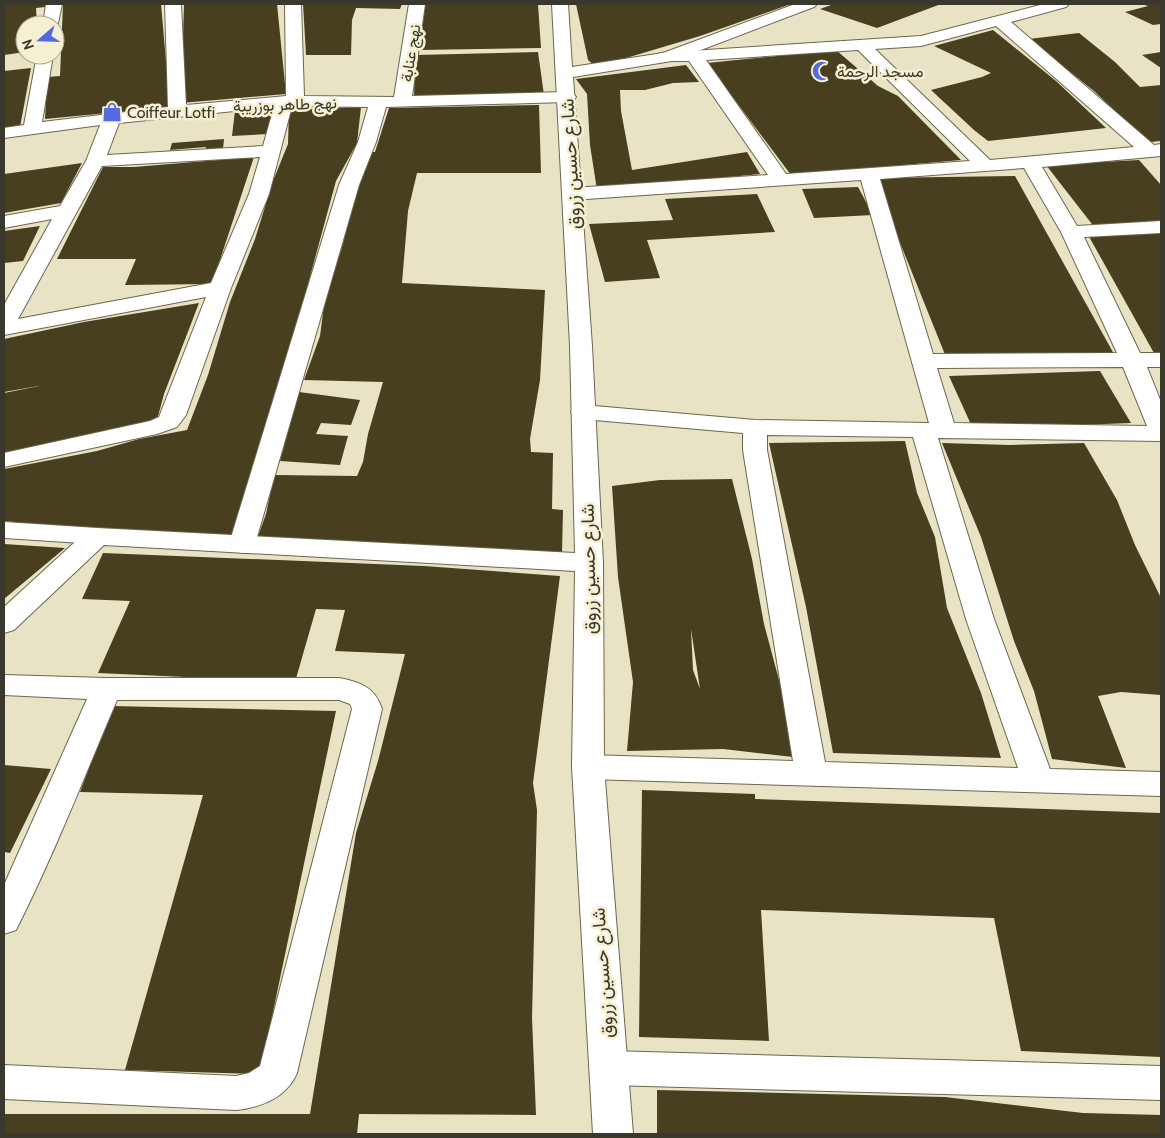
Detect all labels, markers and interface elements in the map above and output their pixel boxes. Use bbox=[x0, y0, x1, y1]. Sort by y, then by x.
north arrow bbox=[15, 15, 65, 65]
street label: نهج عنابة bbox=[397, 23, 426, 84]
text: N bbox=[18, 37, 38, 52]
mosque icon: مسجد الرحمة bbox=[811, 60, 833, 82]
place label: مسجد الرحمة bbox=[837, 62, 924, 82]
street label: نهج طاهر بوزريبة bbox=[233, 93, 337, 118]
street label: شارع حسين زروق bbox=[556, 98, 586, 230]
shop icon: Coiffeur Lotfi bbox=[101, 101, 123, 123]
place label: Coiffeur Lotfi bbox=[127, 103, 215, 122]
street label: شارع حسين زروق bbox=[576, 503, 602, 635]
street label: شارع حسين زروق bbox=[586, 907, 620, 1039]

